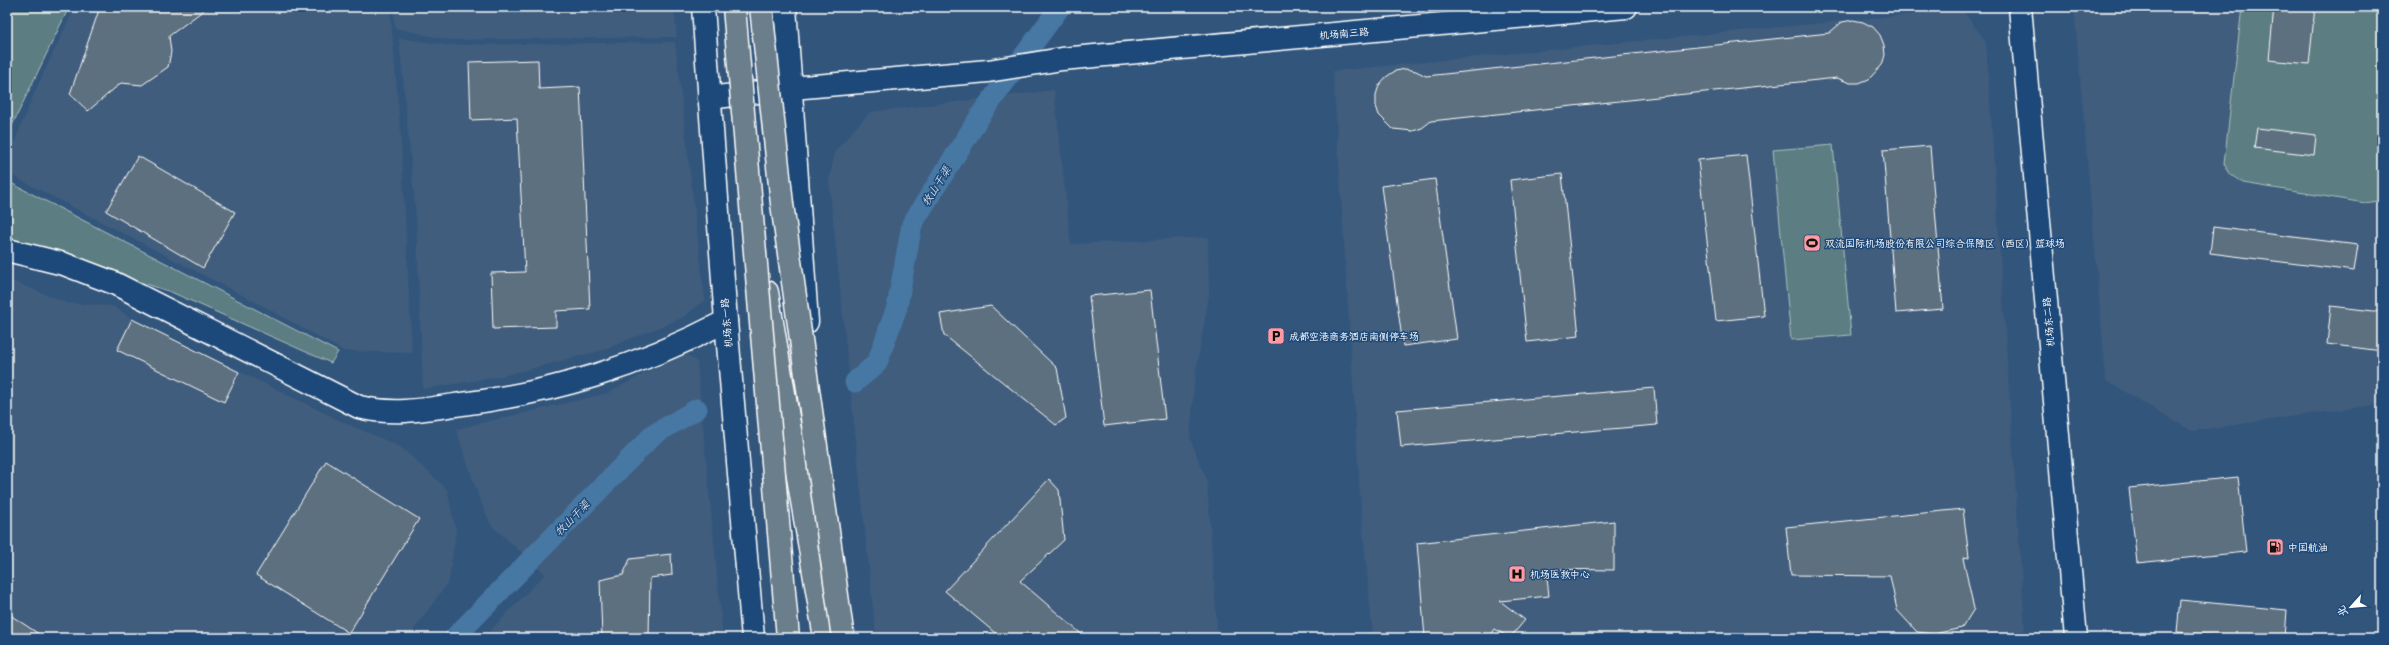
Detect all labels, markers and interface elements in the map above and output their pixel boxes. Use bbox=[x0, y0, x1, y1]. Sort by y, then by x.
street label: 机场南三路 bbox=[1319, 25, 1370, 42]
water label: 牧山干渠 bbox=[918, 163, 954, 208]
sports icon: 双流国际机场股份有限公司综合保障区（西区）篮球场 bbox=[1802, 233, 1822, 253]
place label: 双流国际机场股份有限公司综合保障区（西区）篮球场 bbox=[1825, 237, 2065, 250]
street label: 机场东二路 bbox=[2040, 296, 2057, 347]
street label: 机场东一路 bbox=[718, 297, 735, 348]
parking icon: 成都空港商务酒店南侧停车场 bbox=[1266, 326, 1286, 346]
place label: 成都空港商务酒店南侧停车场 bbox=[1289, 330, 1419, 343]
water label: 牧山干渠 bbox=[552, 497, 593, 539]
fuel station icon: 中国航油 bbox=[2265, 537, 2285, 557]
place label: 中国航油 bbox=[2288, 541, 2328, 554]
hospital icon: 机场医救中心 bbox=[1507, 564, 1527, 584]
place label: 机场医救中心 bbox=[1530, 568, 1590, 581]
north arrow bbox=[2331, 587, 2371, 627]
text: 北 bbox=[2333, 603, 2351, 620]

